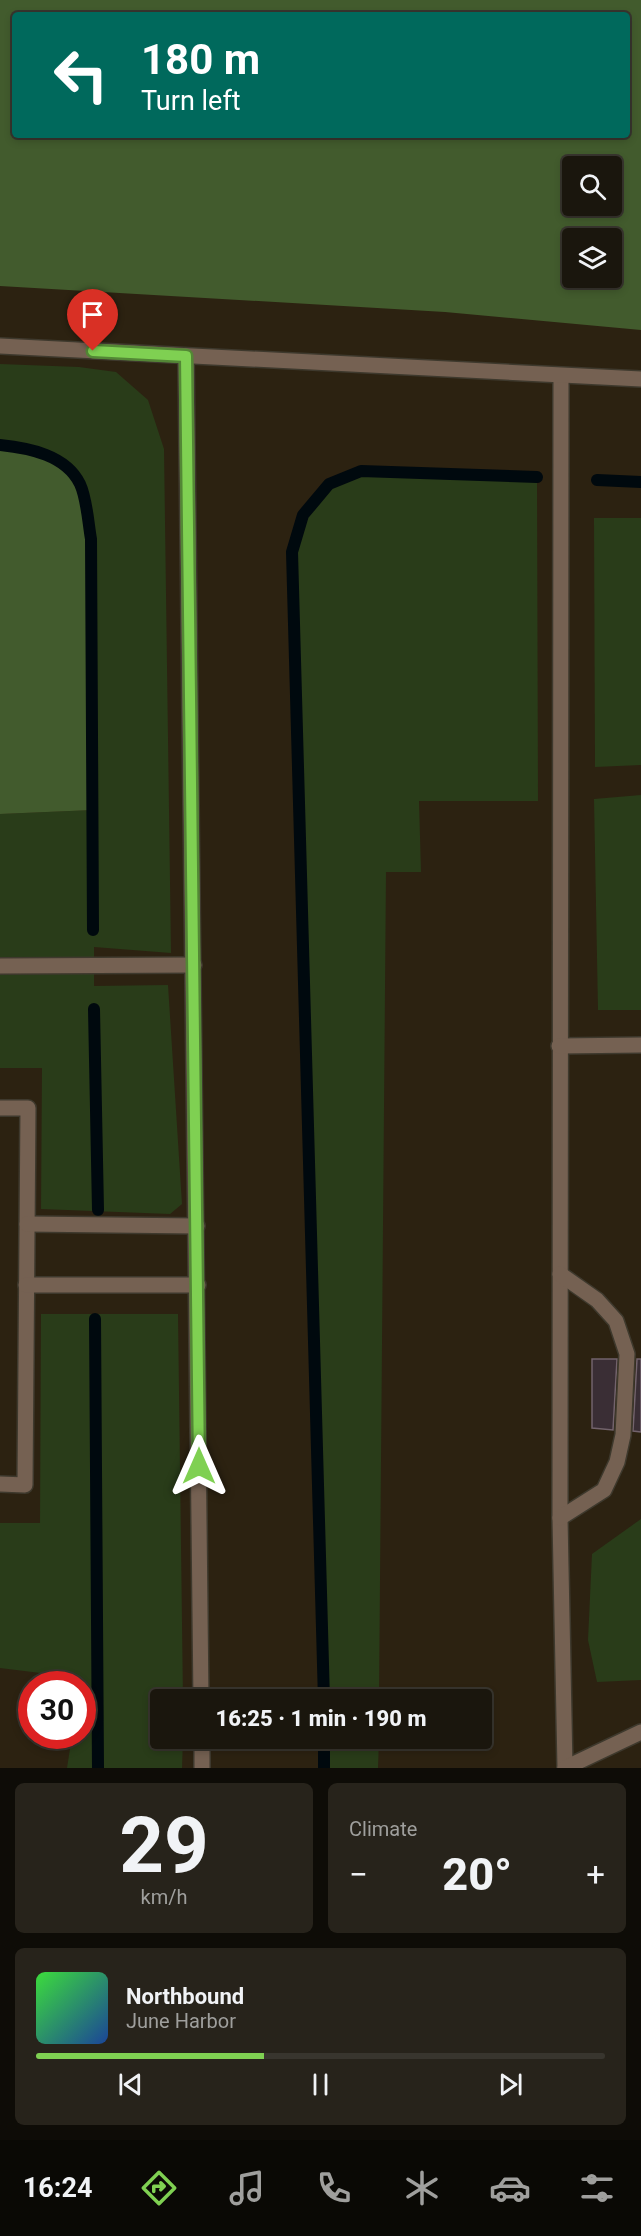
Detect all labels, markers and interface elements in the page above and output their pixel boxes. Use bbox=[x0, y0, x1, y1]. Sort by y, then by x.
text: 180 m bbox=[141, 35, 260, 84]
icon: left bbox=[42, 36, 120, 114]
text: Turn left bbox=[141, 85, 241, 117]
map controls bbox=[562, 156, 622, 288]
button: search bbox=[562, 156, 622, 216]
button: layers bbox=[562, 228, 622, 288]
pin bbox=[67, 289, 118, 351]
icon: arrive bbox=[76, 298, 109, 331]
position arrow bbox=[167, 1434, 231, 1498]
speed limit sign: 30 bbox=[18, 1671, 96, 1749]
text: 16:25 · 1 min · 190 m bbox=[216, 1706, 426, 1731]
text: 29 bbox=[119, 1800, 209, 1891]
text: Climate bbox=[349, 1817, 417, 1841]
text: 20° bbox=[442, 1848, 512, 1901]
text: − bbox=[349, 1855, 368, 1894]
text: + bbox=[586, 1855, 605, 1894]
text: km/h bbox=[141, 1885, 187, 1909]
text: Northbound bbox=[126, 1984, 244, 2009]
text: June Harbor bbox=[126, 2009, 236, 2033]
icon: previous bbox=[114, 2068, 147, 2101]
icon: pause bbox=[304, 2068, 337, 2101]
icon: next bbox=[494, 2068, 527, 2101]
icon: directions bbox=[138, 2167, 180, 2209]
icon: music bbox=[226, 2167, 268, 2209]
icon: phone bbox=[313, 2167, 355, 2209]
icon: climate bbox=[401, 2167, 443, 2209]
icon: car bbox=[489, 2167, 531, 2209]
icon: filters bbox=[576, 2167, 618, 2209]
text: 16:24 bbox=[23, 2172, 92, 2204]

